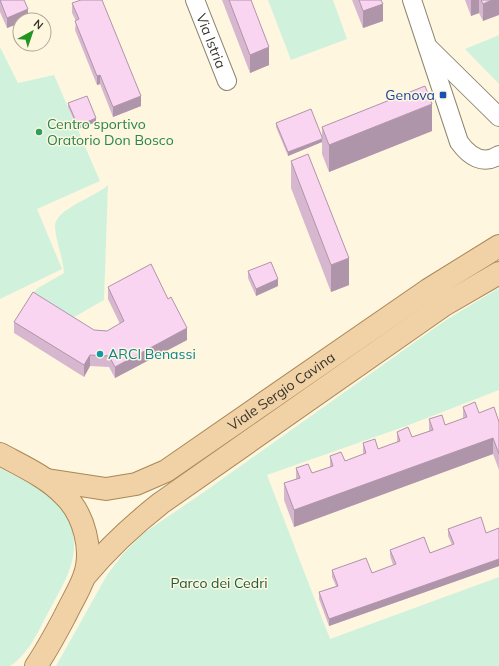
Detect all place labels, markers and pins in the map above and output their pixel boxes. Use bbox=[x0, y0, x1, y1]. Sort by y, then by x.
place label: Genova bbox=[385, 86, 435, 104]
marker: Genova bbox=[438, 90, 448, 100]
place label: Centro sportivo Oratorio Don Bosco bbox=[47, 115, 174, 149]
marker: Centro sportivo Oratorio Don Bosco bbox=[34, 127, 44, 137]
place label: ARCI Benassi bbox=[108, 345, 196, 363]
marker: ARCI Benassi bbox=[95, 349, 105, 359]

